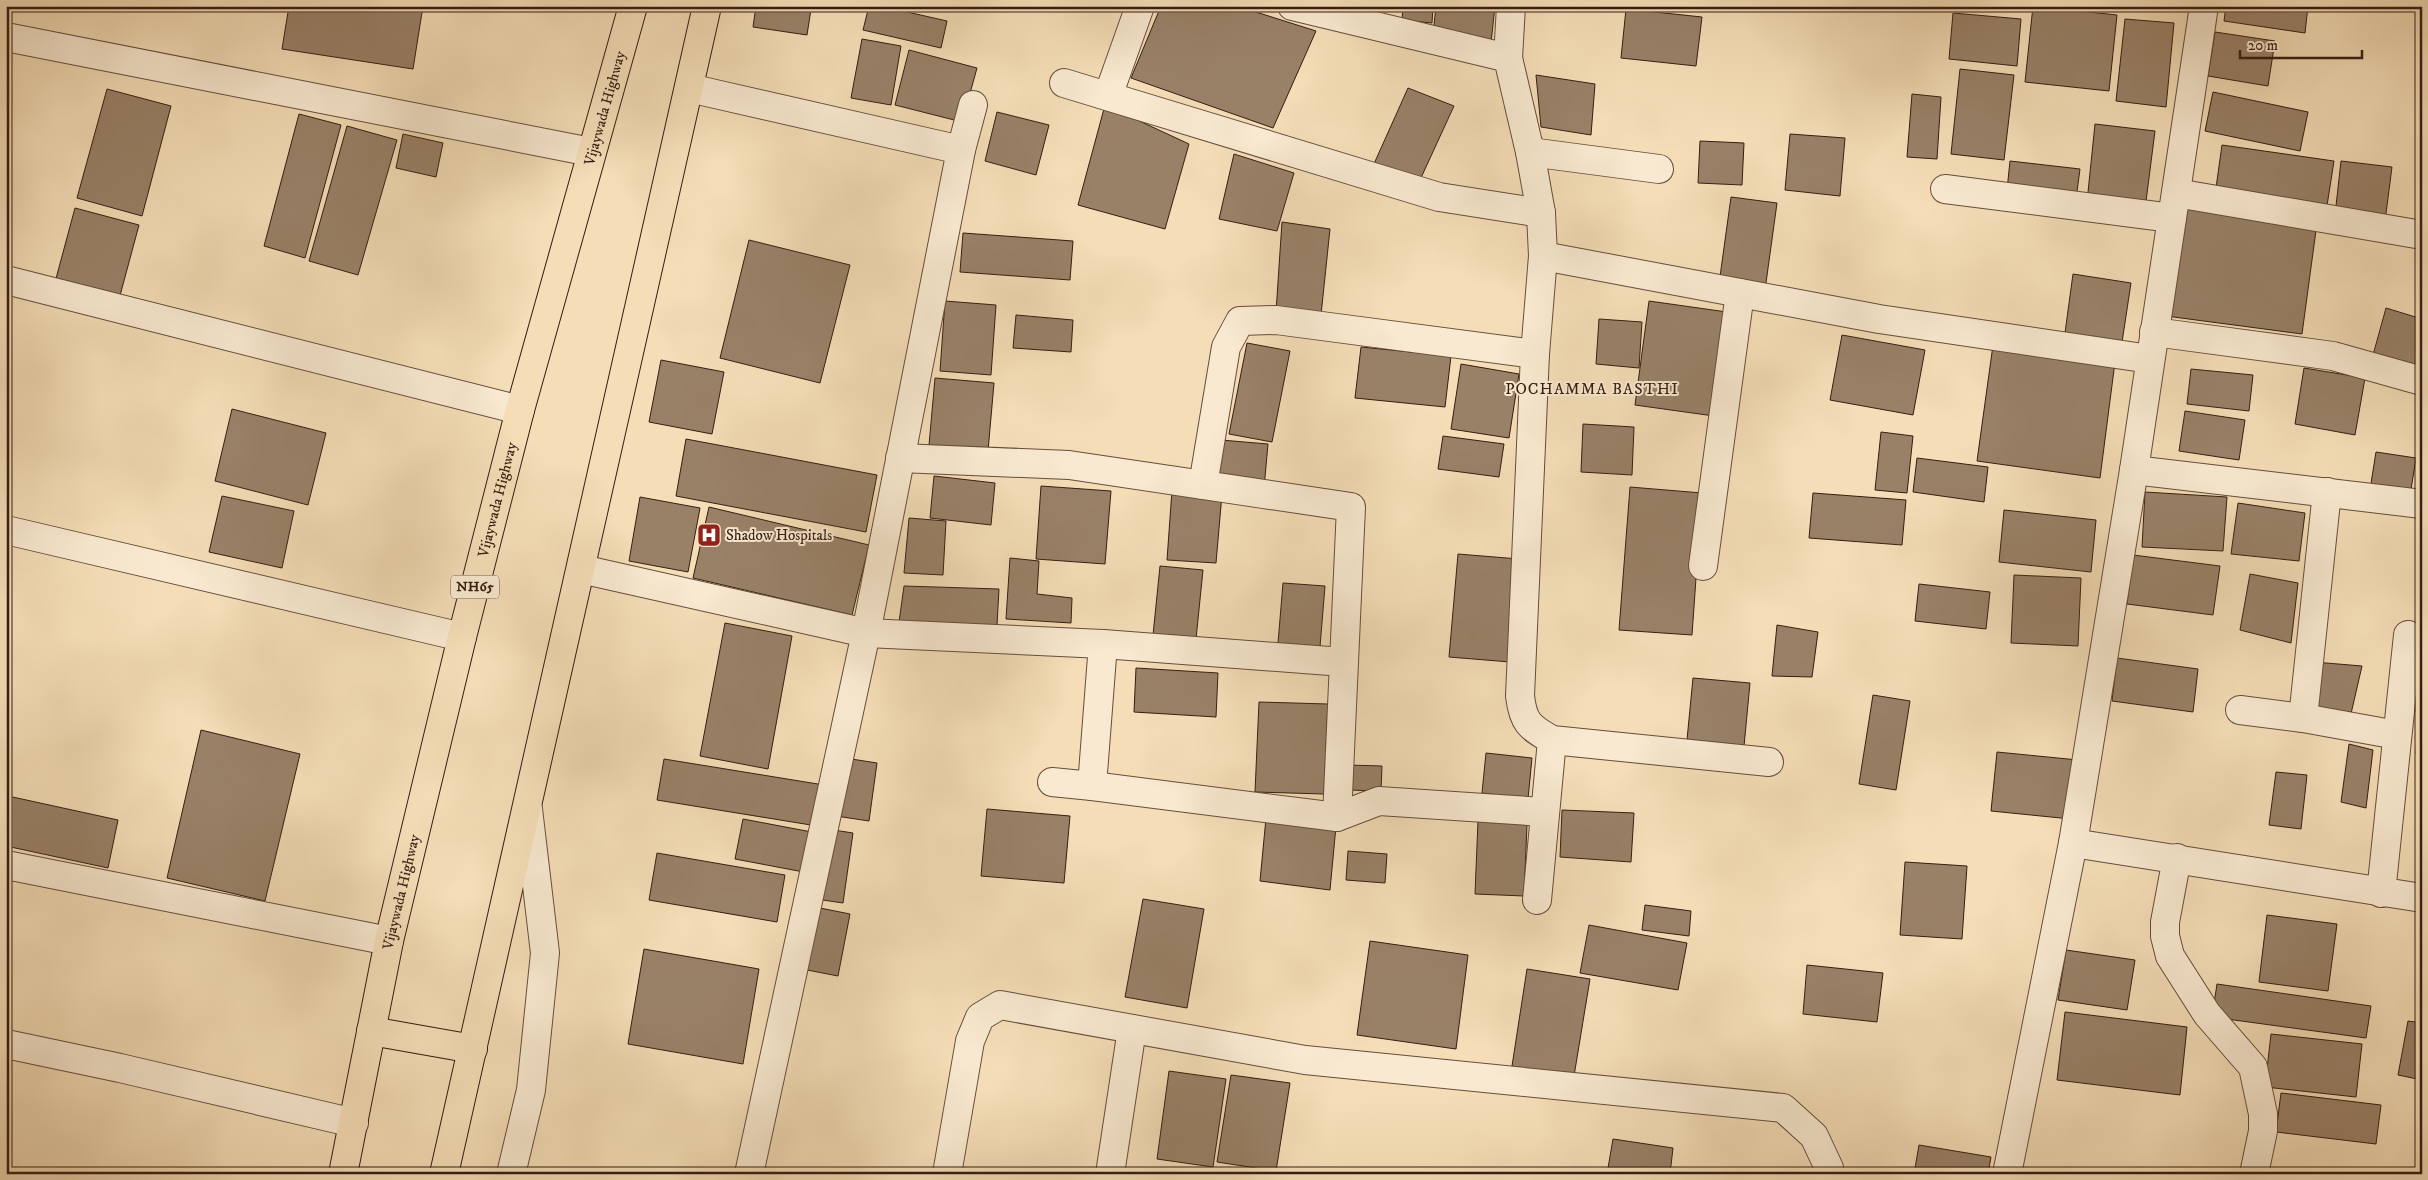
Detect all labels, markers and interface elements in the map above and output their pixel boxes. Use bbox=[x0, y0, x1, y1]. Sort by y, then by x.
scale bar bbox=[2240, 28, 2363, 60]
text: 20 m bbox=[2248, 36, 2278, 55]
street label: Vijaywada Highway bbox=[579, 48, 630, 168]
district label: POCHAMMA BASTHI bbox=[1505, 379, 1679, 399]
street label: Vijaywada Highway bbox=[473, 439, 521, 560]
hospital icon: Shadow Hospitals bbox=[696, 522, 722, 548]
place label: Shadow Hospitals bbox=[726, 526, 832, 545]
road number: NH65 bbox=[451, 576, 499, 598]
street label: Vijaywada Highway bbox=[378, 831, 424, 952]

